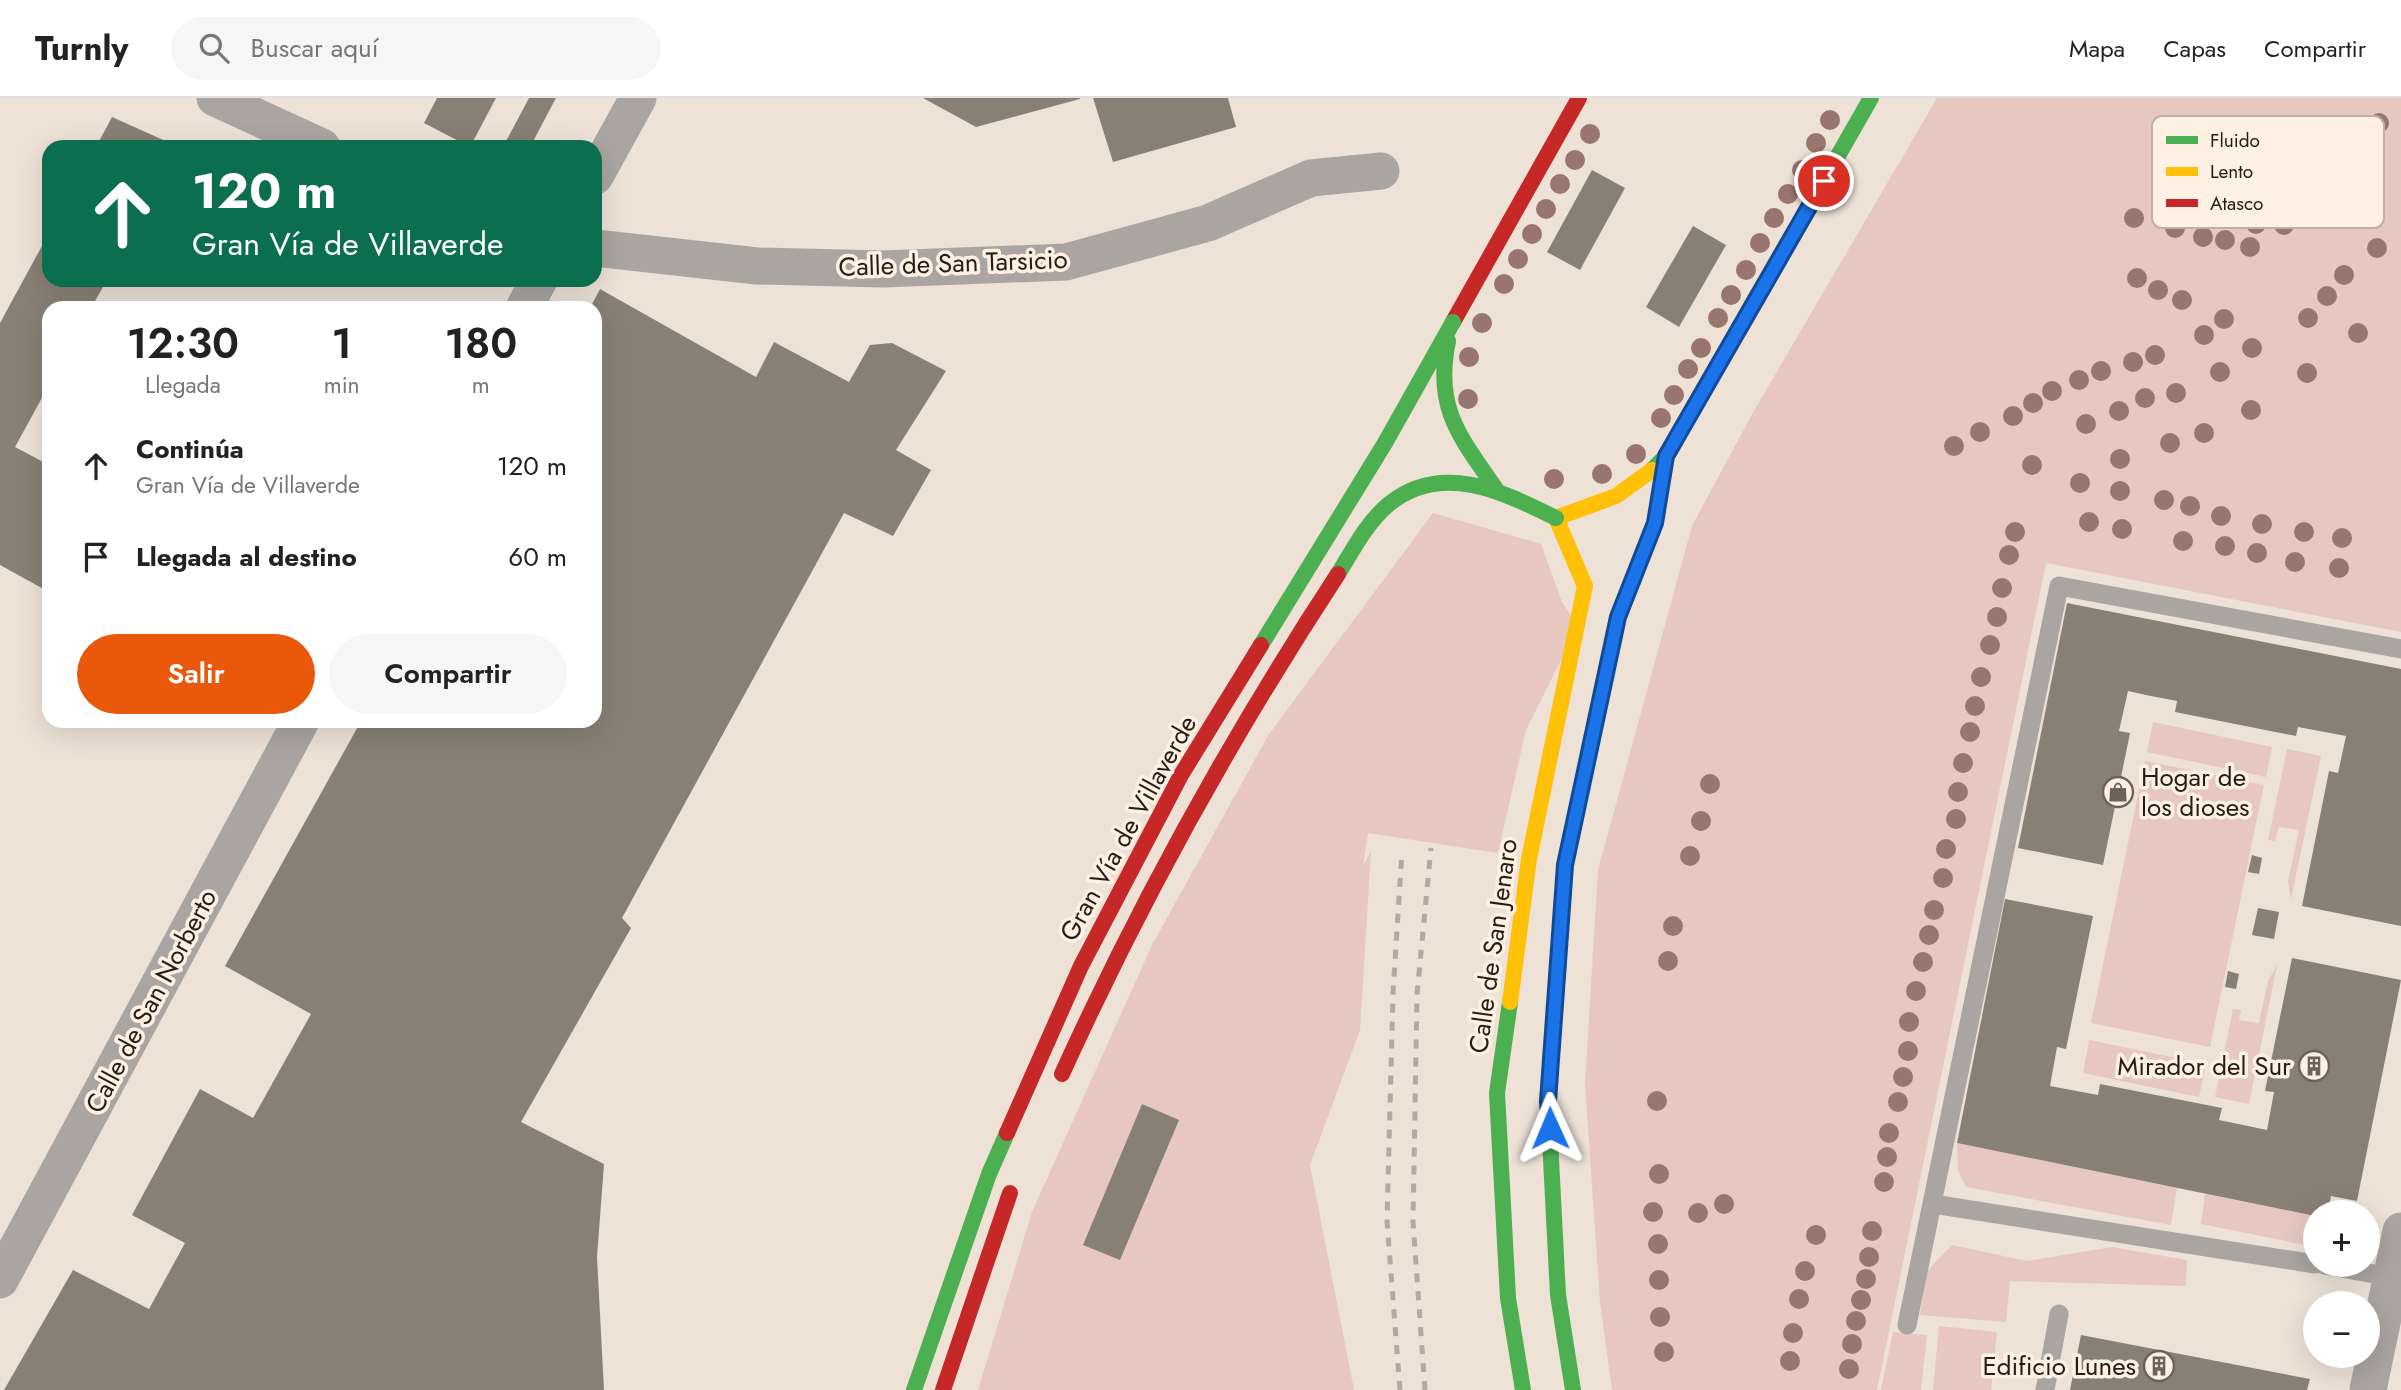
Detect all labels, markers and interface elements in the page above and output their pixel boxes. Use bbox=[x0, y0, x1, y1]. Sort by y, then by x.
search box bbox=[171, 17, 661, 80]
text: Turnly bbox=[35, 25, 129, 72]
icon: search bbox=[195, 29, 233, 67]
text: Buscar aquí bbox=[251, 29, 379, 67]
text: Mapa bbox=[2069, 31, 2125, 66]
text: Capas bbox=[2163, 31, 2226, 66]
text: Compartir bbox=[2264, 31, 2366, 66]
legend bbox=[2152, 116, 2384, 228]
text: Fluido bbox=[2210, 127, 2260, 154]
pin bbox=[1794, 151, 1854, 211]
text: 120 m bbox=[192, 156, 336, 226]
text: Lento bbox=[2210, 158, 2253, 185]
icon: arrive bbox=[1805, 162, 1843, 200]
icon: ahead bbox=[77, 168, 168, 259]
text: Atasco bbox=[2210, 190, 2263, 217]
text: Gran Vía de Villaverde bbox=[192, 221, 504, 267]
street label: Calle de San Tarsicio bbox=[838, 240, 1068, 286]
text: 12:30 bbox=[127, 313, 239, 374]
text: 1 bbox=[331, 313, 352, 374]
text: 180 bbox=[444, 313, 517, 374]
text: Llegada bbox=[145, 368, 221, 402]
text: min bbox=[324, 368, 360, 402]
text: m bbox=[472, 368, 490, 402]
text: Continúa bbox=[136, 430, 244, 468]
icon: ahead bbox=[77, 447, 115, 485]
text: 120 m bbox=[497, 447, 567, 485]
text: Gran Vía de Villaverde bbox=[136, 468, 360, 502]
icon: arrive bbox=[77, 538, 115, 576]
text: Llegada al destino bbox=[136, 538, 357, 576]
text: 60 m bbox=[508, 538, 567, 576]
button: Salir bbox=[77, 634, 315, 714]
button: Compartir bbox=[329, 634, 567, 714]
street label: Gran Vía de Villaverde bbox=[1050, 708, 1206, 948]
place label: Hogar de los dioses bbox=[2141, 758, 2250, 826]
shop icon: Hogar de los dioses bbox=[2101, 775, 2135, 809]
street label: Calle de San Jenaro bbox=[1459, 836, 1527, 1056]
street label: Calle de San Norberto bbox=[76, 882, 226, 1120]
place label: Mirador del Sur bbox=[2117, 1047, 2291, 1085]
building icon: Mirador del Sur bbox=[2297, 1049, 2331, 1083]
position arrow bbox=[1513, 1091, 1587, 1165]
map controls bbox=[2303, 1200, 2380, 1368]
button: + bbox=[2303, 1200, 2380, 1277]
button: − bbox=[2303, 1291, 2380, 1368]
place label: Edificio Lunes bbox=[1982, 1347, 2136, 1385]
building icon: Edificio Lunes bbox=[2142, 1349, 2176, 1383]

